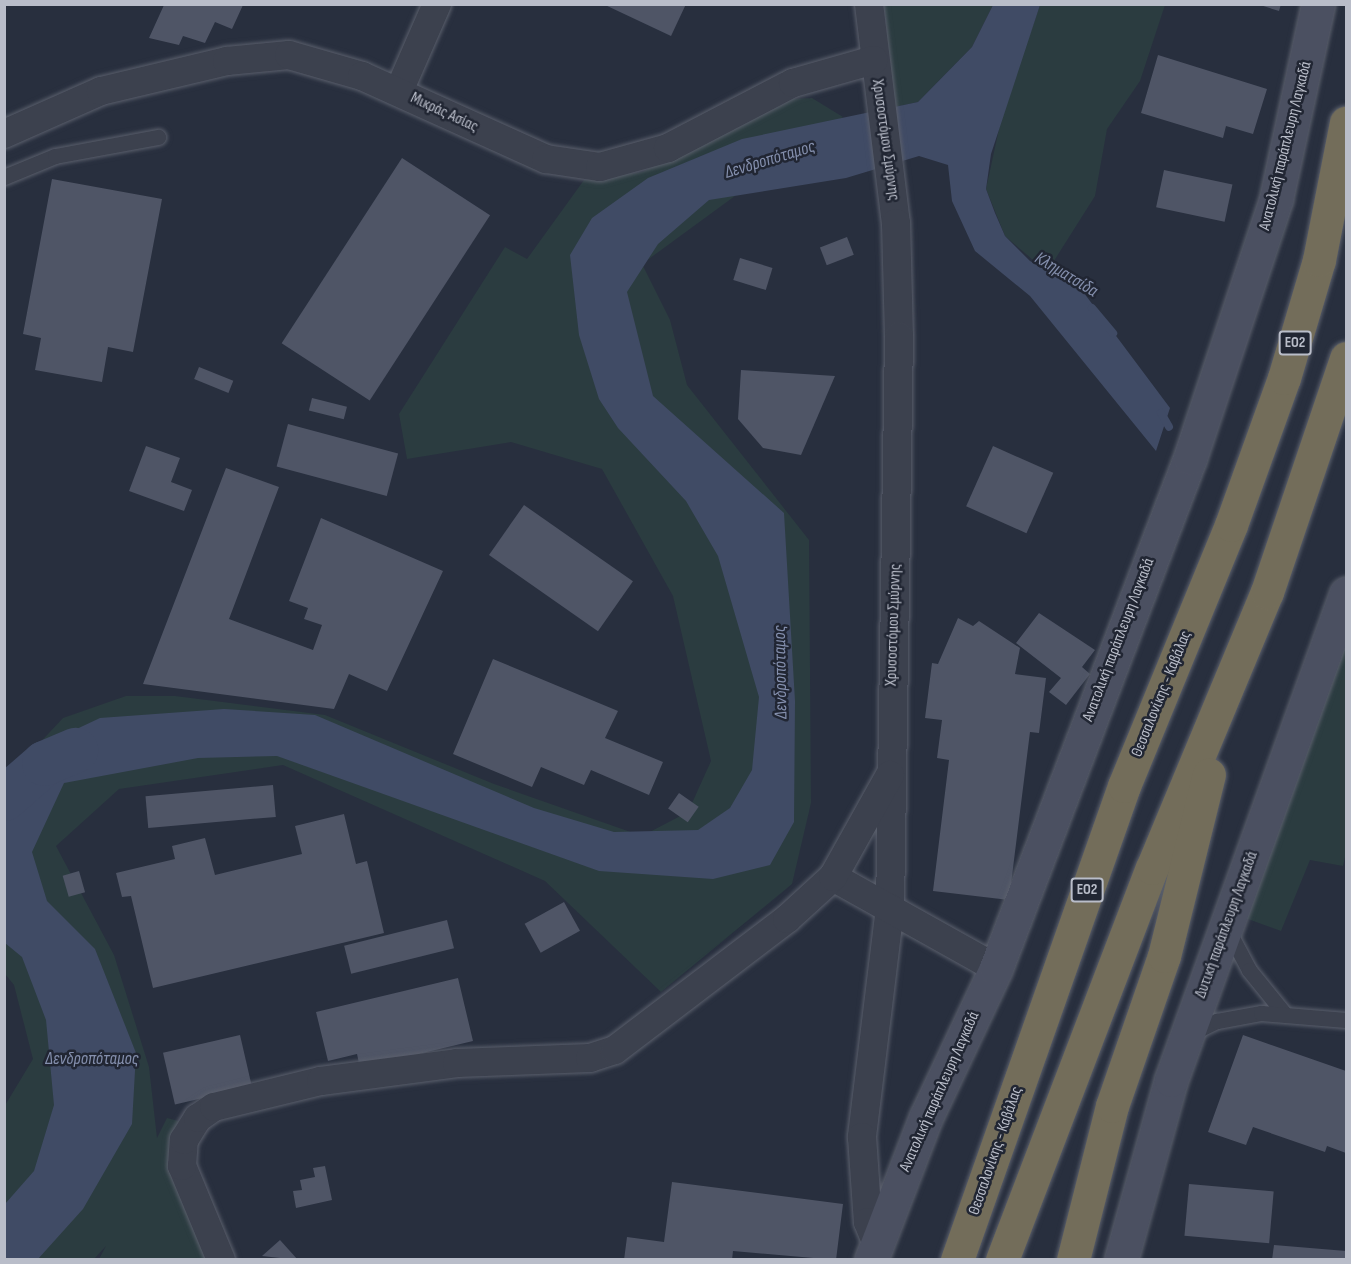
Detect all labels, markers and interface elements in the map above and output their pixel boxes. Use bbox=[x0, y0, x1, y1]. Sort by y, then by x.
street label: Ανατολική παράπλευρη Λαγκαδά bbox=[1256, 60, 1316, 232]
street label: Χρυσοστόμου Σμύρνης bbox=[867, 78, 903, 202]
street label: Μικράς Ασίας bbox=[407, 89, 481, 137]
water label: Δενδροπόταμος bbox=[722, 136, 818, 184]
water label: Κληματσίδα bbox=[1030, 248, 1102, 302]
road number: ΕΟ2 bbox=[1278, 331, 1312, 355]
street label: Ανατολική παράπλευρη Λαγκαδά bbox=[1079, 556, 1159, 724]
street label: Χρυσοστόμου Σμύρνης bbox=[882, 564, 906, 686]
water label: Δενδροπόταμος bbox=[769, 625, 793, 719]
street label: Θεσσαλονίκης - Καβάλας bbox=[1128, 628, 1196, 760]
street label: Δυτική παράπλευρη Λαγκαδά bbox=[1192, 849, 1262, 1001]
road number: ΕΟ2 bbox=[1070, 878, 1104, 902]
street label: Ανατολική παράπλευρη Λαγκαδά bbox=[896, 1009, 984, 1175]
water label: Δενδροπόταμος bbox=[45, 1048, 139, 1070]
street label: Θεσσαλονίκης - Καβάλας bbox=[965, 1084, 1027, 1218]

